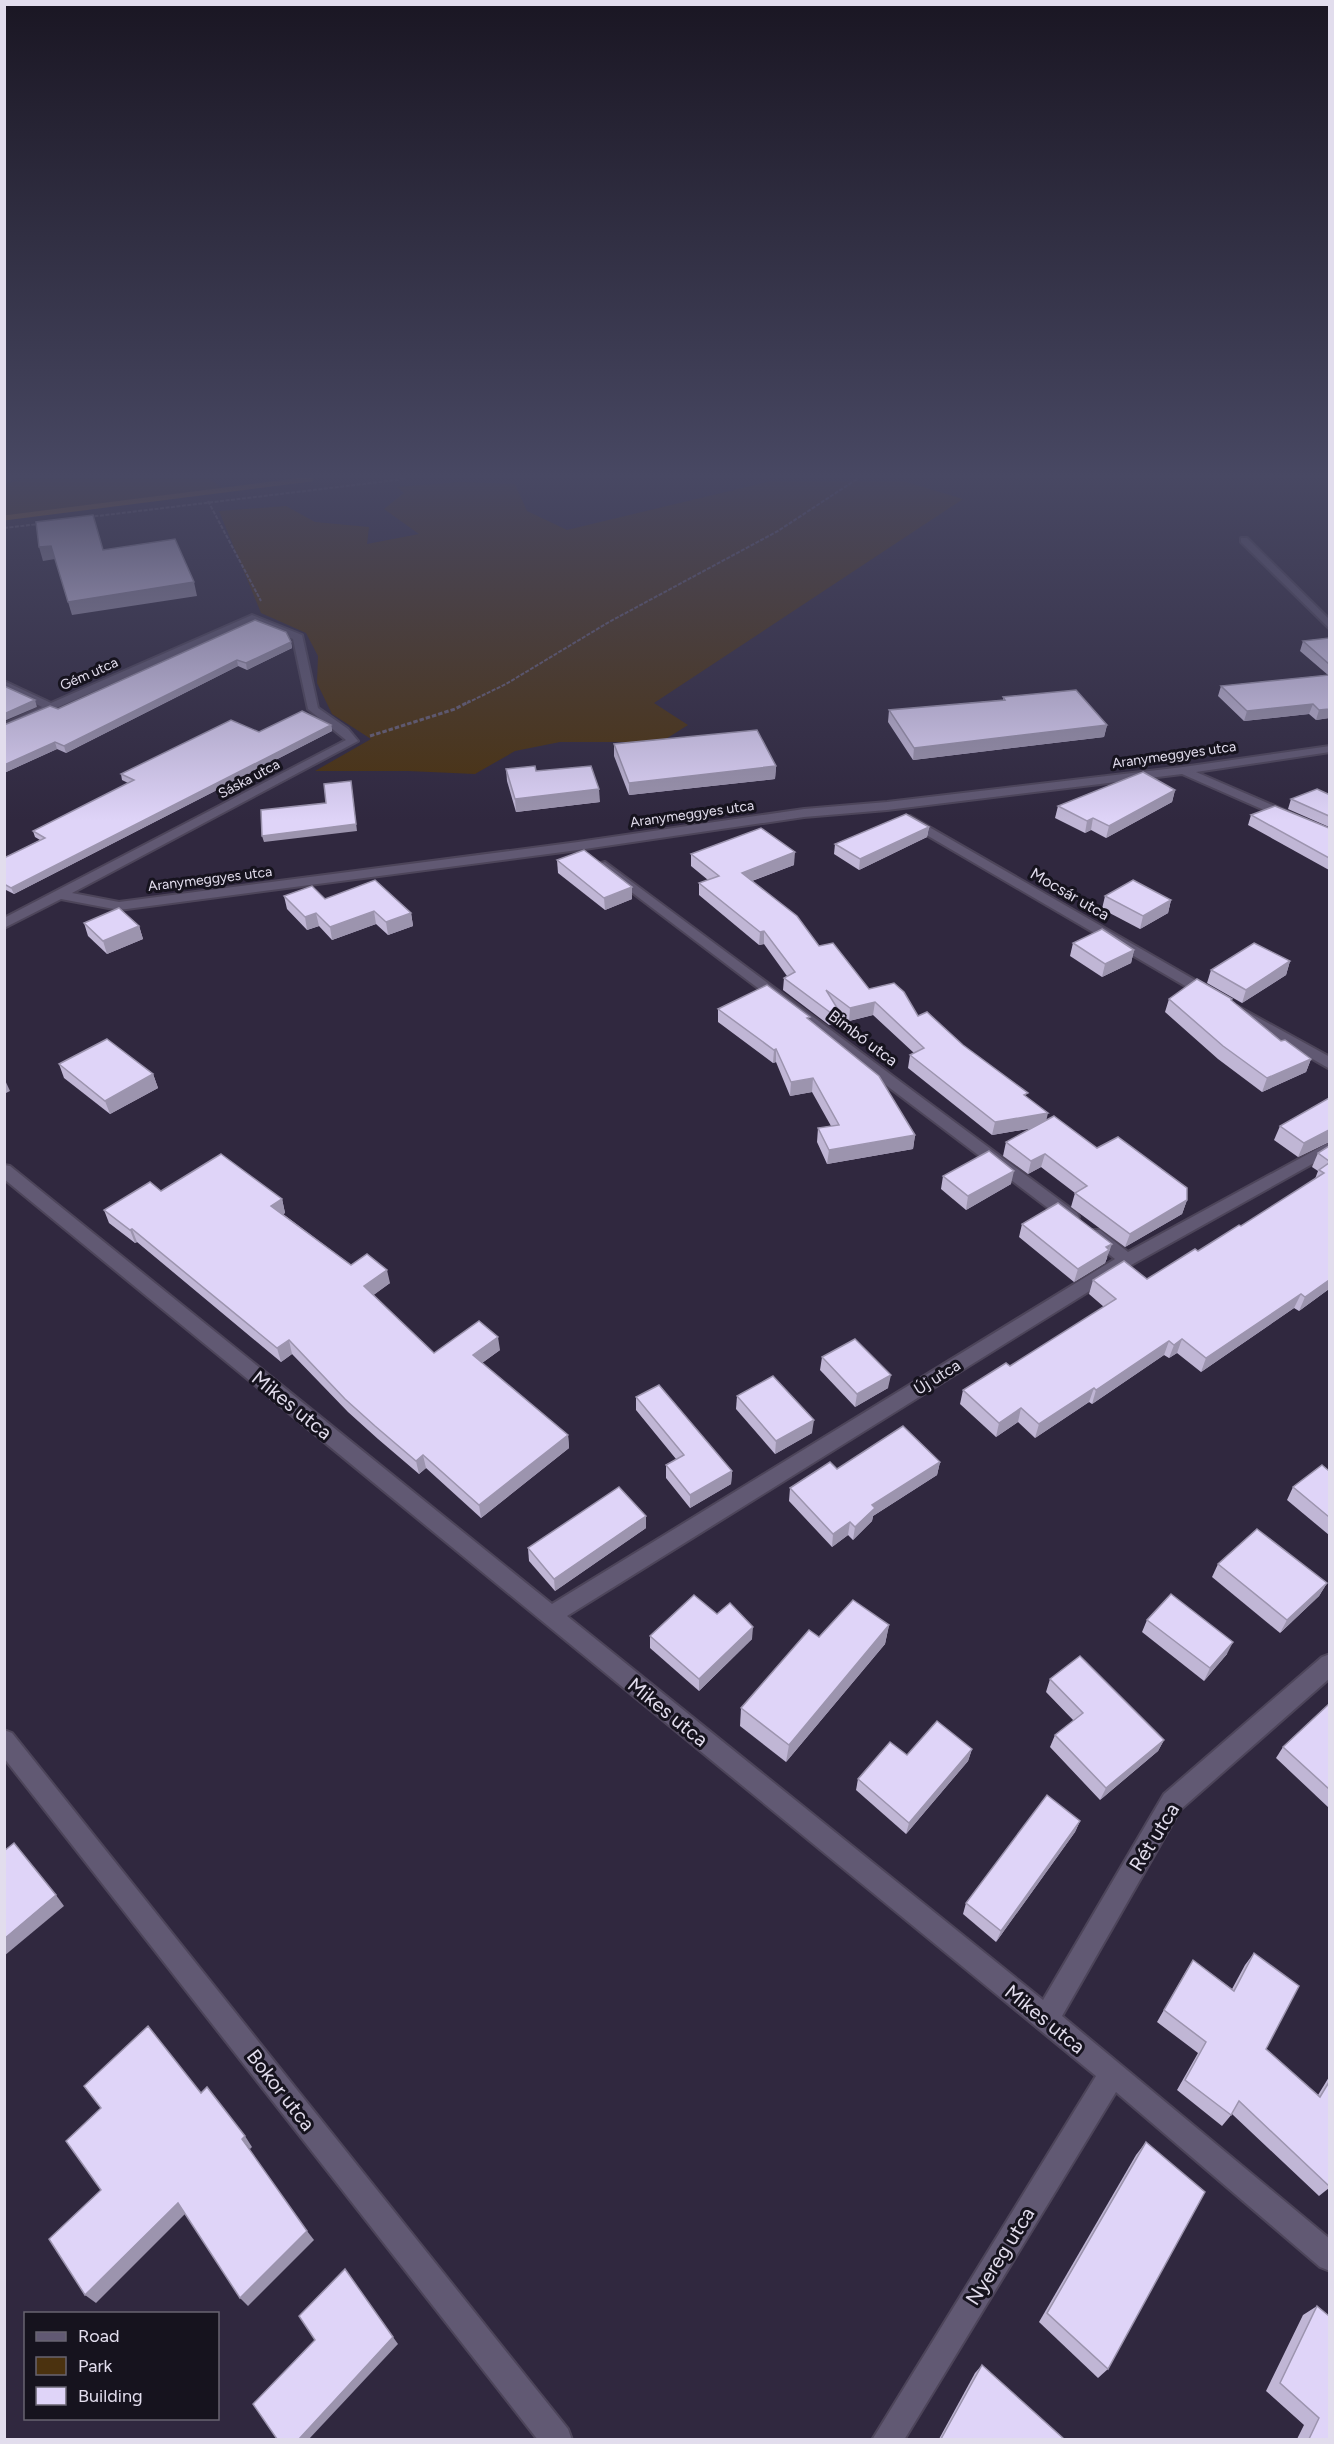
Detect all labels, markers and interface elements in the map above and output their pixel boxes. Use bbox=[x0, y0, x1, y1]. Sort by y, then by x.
street label: Gém utca bbox=[57, 654, 121, 694]
street label: Aranymeggyes utca bbox=[1111, 738, 1237, 772]
street label: Sáska utca bbox=[215, 756, 283, 802]
street label: Aranymeggyes utca bbox=[629, 797, 755, 831]
street label: Aranymeggyes utca bbox=[147, 863, 273, 895]
street label: Mocsár utca bbox=[1027, 864, 1113, 924]
street label: Bimbó utca bbox=[825, 1006, 901, 1070]
street label: Új utca bbox=[910, 1355, 964, 1399]
street label: Mikes utca bbox=[247, 1365, 337, 1445]
street label: Mikes utca bbox=[623, 1672, 713, 1752]
street label: Rét utca bbox=[1124, 1799, 1184, 1875]
street label: Mikes utca bbox=[1000, 1979, 1090, 2059]
street label: Bokor utca bbox=[242, 2045, 320, 2135]
street label: Nyereg utca bbox=[960, 2203, 1040, 2309]
legend bbox=[24, 2312, 219, 2420]
text: Road bbox=[78, 2325, 119, 2347]
text: Park bbox=[78, 2355, 113, 2377]
text: Building bbox=[78, 2385, 143, 2407]

